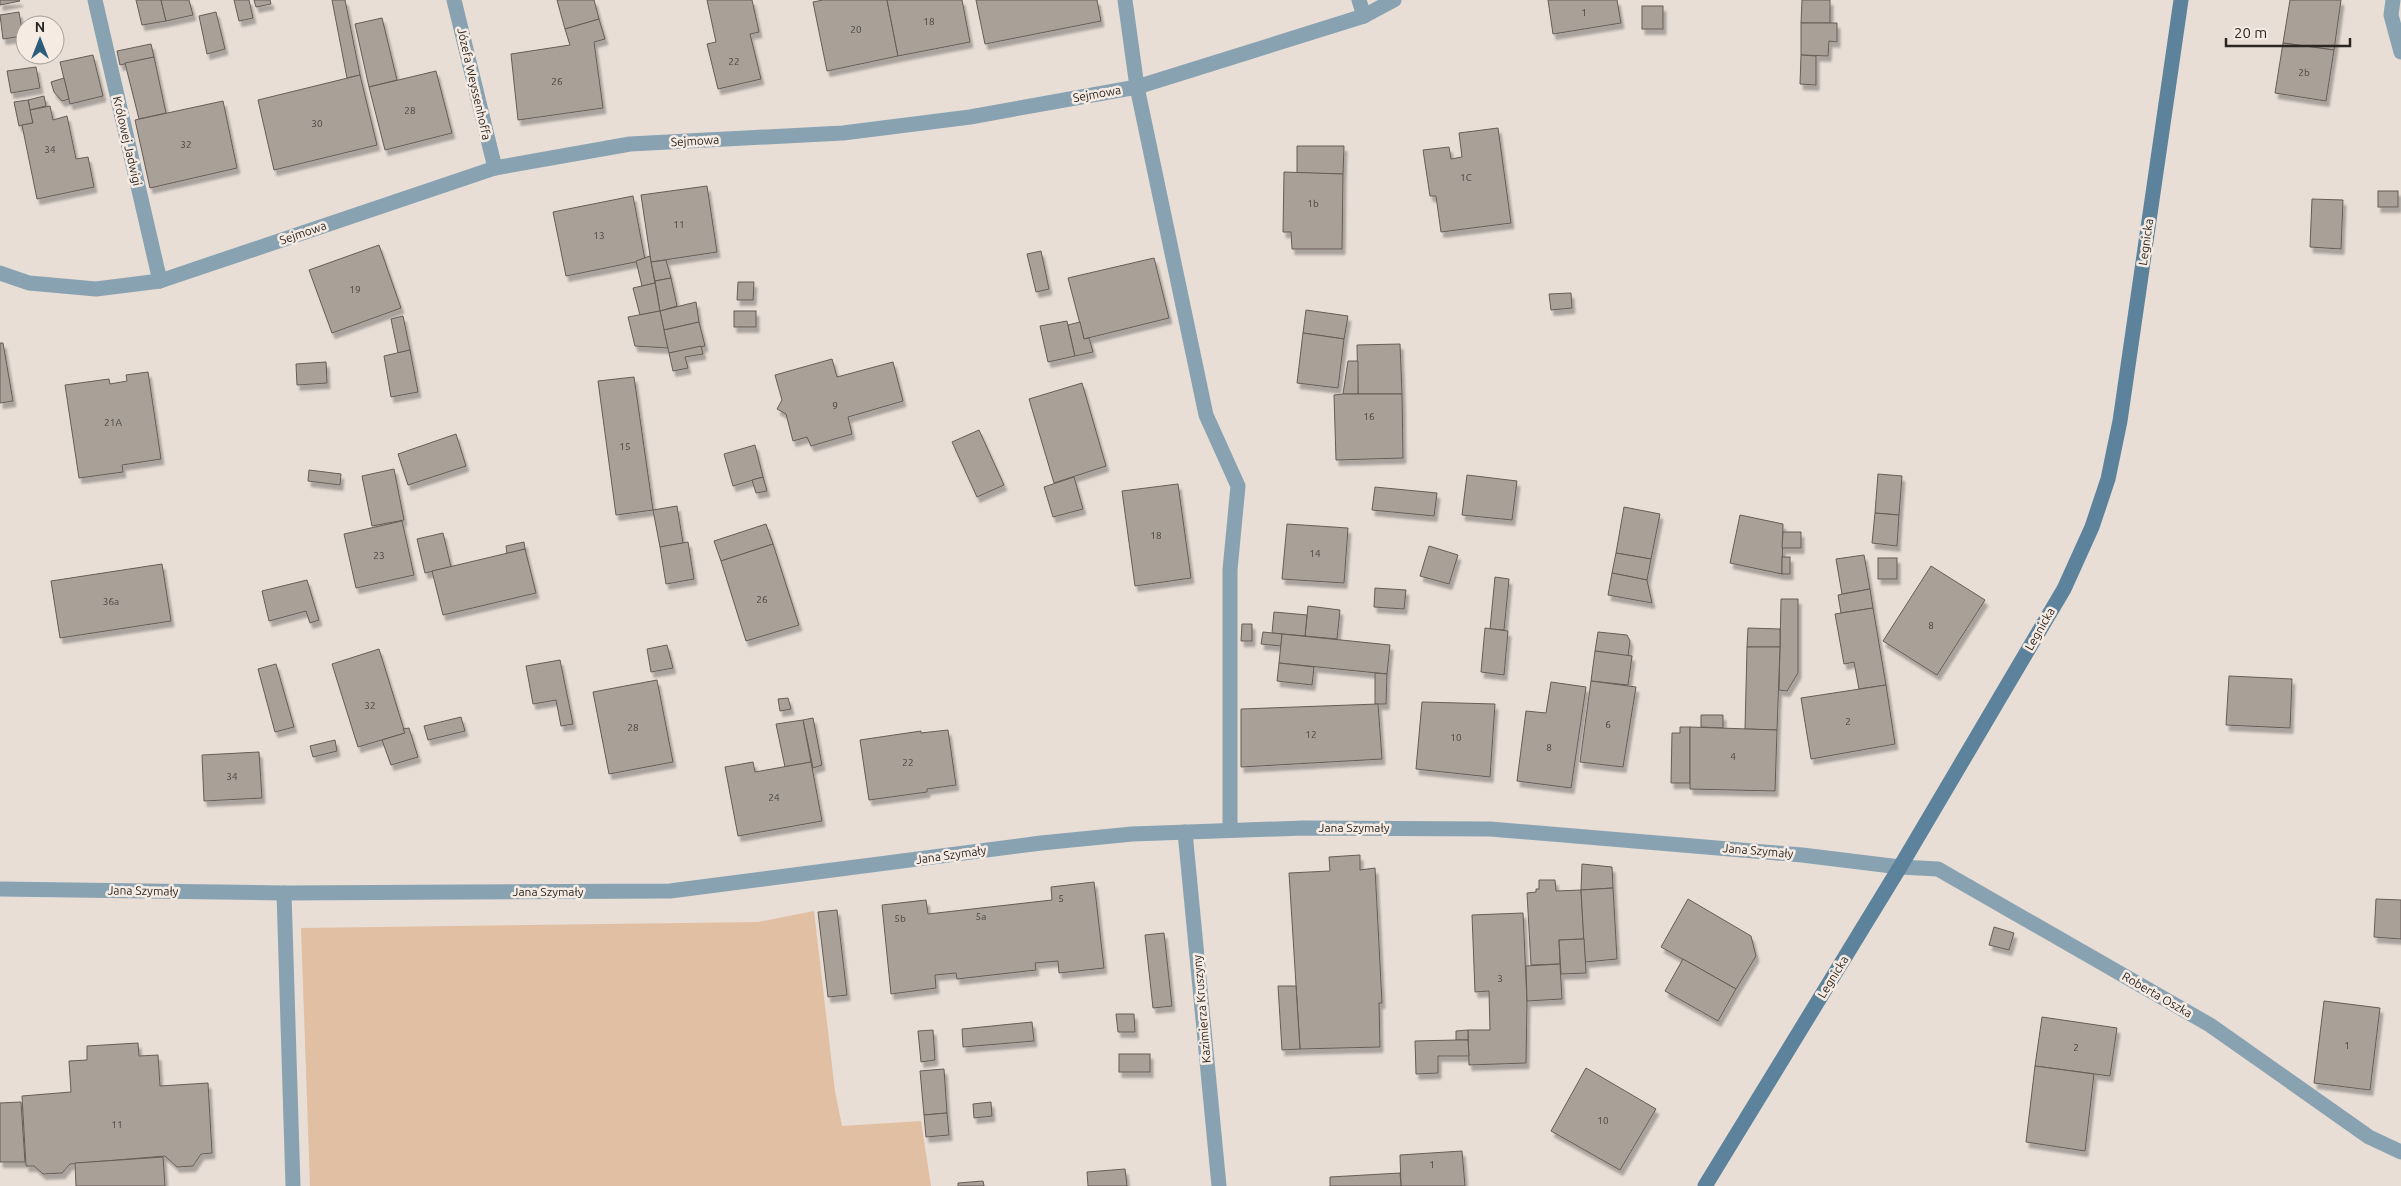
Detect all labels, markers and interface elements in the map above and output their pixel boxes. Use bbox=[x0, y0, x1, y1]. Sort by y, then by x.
house number: 1 bbox=[1581, 7, 1587, 18]
north arrow bbox=[15, 15, 65, 65]
scale bar bbox=[2226, 15, 2350, 47]
house number: 18 bbox=[923, 16, 935, 27]
text: N bbox=[35, 19, 45, 35]
house number: 20 bbox=[850, 24, 862, 35]
text: 20 m bbox=[2234, 24, 2267, 41]
street label: Józefa Weyssenhoffa bbox=[455, 27, 494, 141]
house number: 22 bbox=[728, 56, 740, 67]
house number: 2b bbox=[2298, 67, 2310, 78]
house number: 26 bbox=[551, 76, 563, 87]
street label: Sejmowa bbox=[1072, 83, 1122, 104]
street label: Królowej Jadwigi bbox=[111, 95, 144, 187]
house number: 28 bbox=[404, 105, 416, 116]
house number: 30 bbox=[311, 118, 323, 129]
street label: Sejmowa bbox=[670, 133, 720, 148]
house number: 32 bbox=[180, 139, 192, 150]
house number: 34 bbox=[44, 144, 56, 155]
house number: 1C bbox=[1460, 172, 1472, 183]
house number: 1b bbox=[1307, 198, 1319, 209]
street label: Sejmowa bbox=[278, 218, 328, 247]
street label: Legnicka bbox=[2136, 218, 2155, 266]
house number: 11 bbox=[673, 219, 685, 230]
house number: 13 bbox=[593, 230, 605, 241]
house number: 19 bbox=[349, 284, 361, 295]
house number: 9 bbox=[832, 400, 838, 411]
house number: 16 bbox=[1363, 411, 1375, 422]
house number: 21A bbox=[104, 417, 122, 428]
house number: 15 bbox=[619, 441, 631, 452]
house number: 18 bbox=[1150, 530, 1162, 541]
house number: 14 bbox=[1309, 548, 1321, 559]
house number: 23 bbox=[373, 550, 385, 561]
house number: 26 bbox=[756, 594, 768, 605]
house number: 36a bbox=[103, 596, 119, 607]
street label: Legnicka bbox=[2022, 605, 2057, 652]
house number: 8 bbox=[1928, 620, 1934, 631]
house number: 32 bbox=[364, 700, 376, 711]
house number: 2 bbox=[1845, 716, 1851, 727]
house number: 6 bbox=[1605, 719, 1611, 730]
house number: 28 bbox=[627, 722, 639, 733]
house number: 12 bbox=[1305, 729, 1317, 740]
house number: 10 bbox=[1450, 732, 1462, 743]
house number: 8 bbox=[1546, 742, 1552, 753]
house number: 4 bbox=[1730, 751, 1736, 762]
house number: 22 bbox=[902, 757, 914, 768]
house number: 34 bbox=[226, 771, 238, 782]
house number: 24 bbox=[768, 792, 780, 803]
street label: Jana Szymały bbox=[1319, 821, 1390, 834]
street label: Jana Szymały bbox=[1722, 841, 1794, 860]
street label: Jana Szymały bbox=[915, 843, 987, 866]
street label: Jana Szymały bbox=[107, 883, 179, 898]
street label: Jana Szymały bbox=[513, 885, 584, 898]
house number: 5 bbox=[1058, 893, 1064, 904]
house number: 5a bbox=[976, 911, 986, 922]
house number: 5b bbox=[894, 913, 906, 924]
street label: Legnicka bbox=[1815, 953, 1851, 1000]
street label: Kazimierza Kruszyny bbox=[1190, 954, 1213, 1064]
street label: Roberta Oszka bbox=[2120, 969, 2195, 1020]
house number: 3 bbox=[1497, 973, 1503, 984]
house number: 1 bbox=[2344, 1040, 2350, 1051]
house number: 2 bbox=[2073, 1042, 2079, 1053]
house number: 10 bbox=[1597, 1115, 1609, 1126]
house number: 11 bbox=[111, 1119, 123, 1130]
house number: 1 bbox=[1429, 1159, 1435, 1170]

